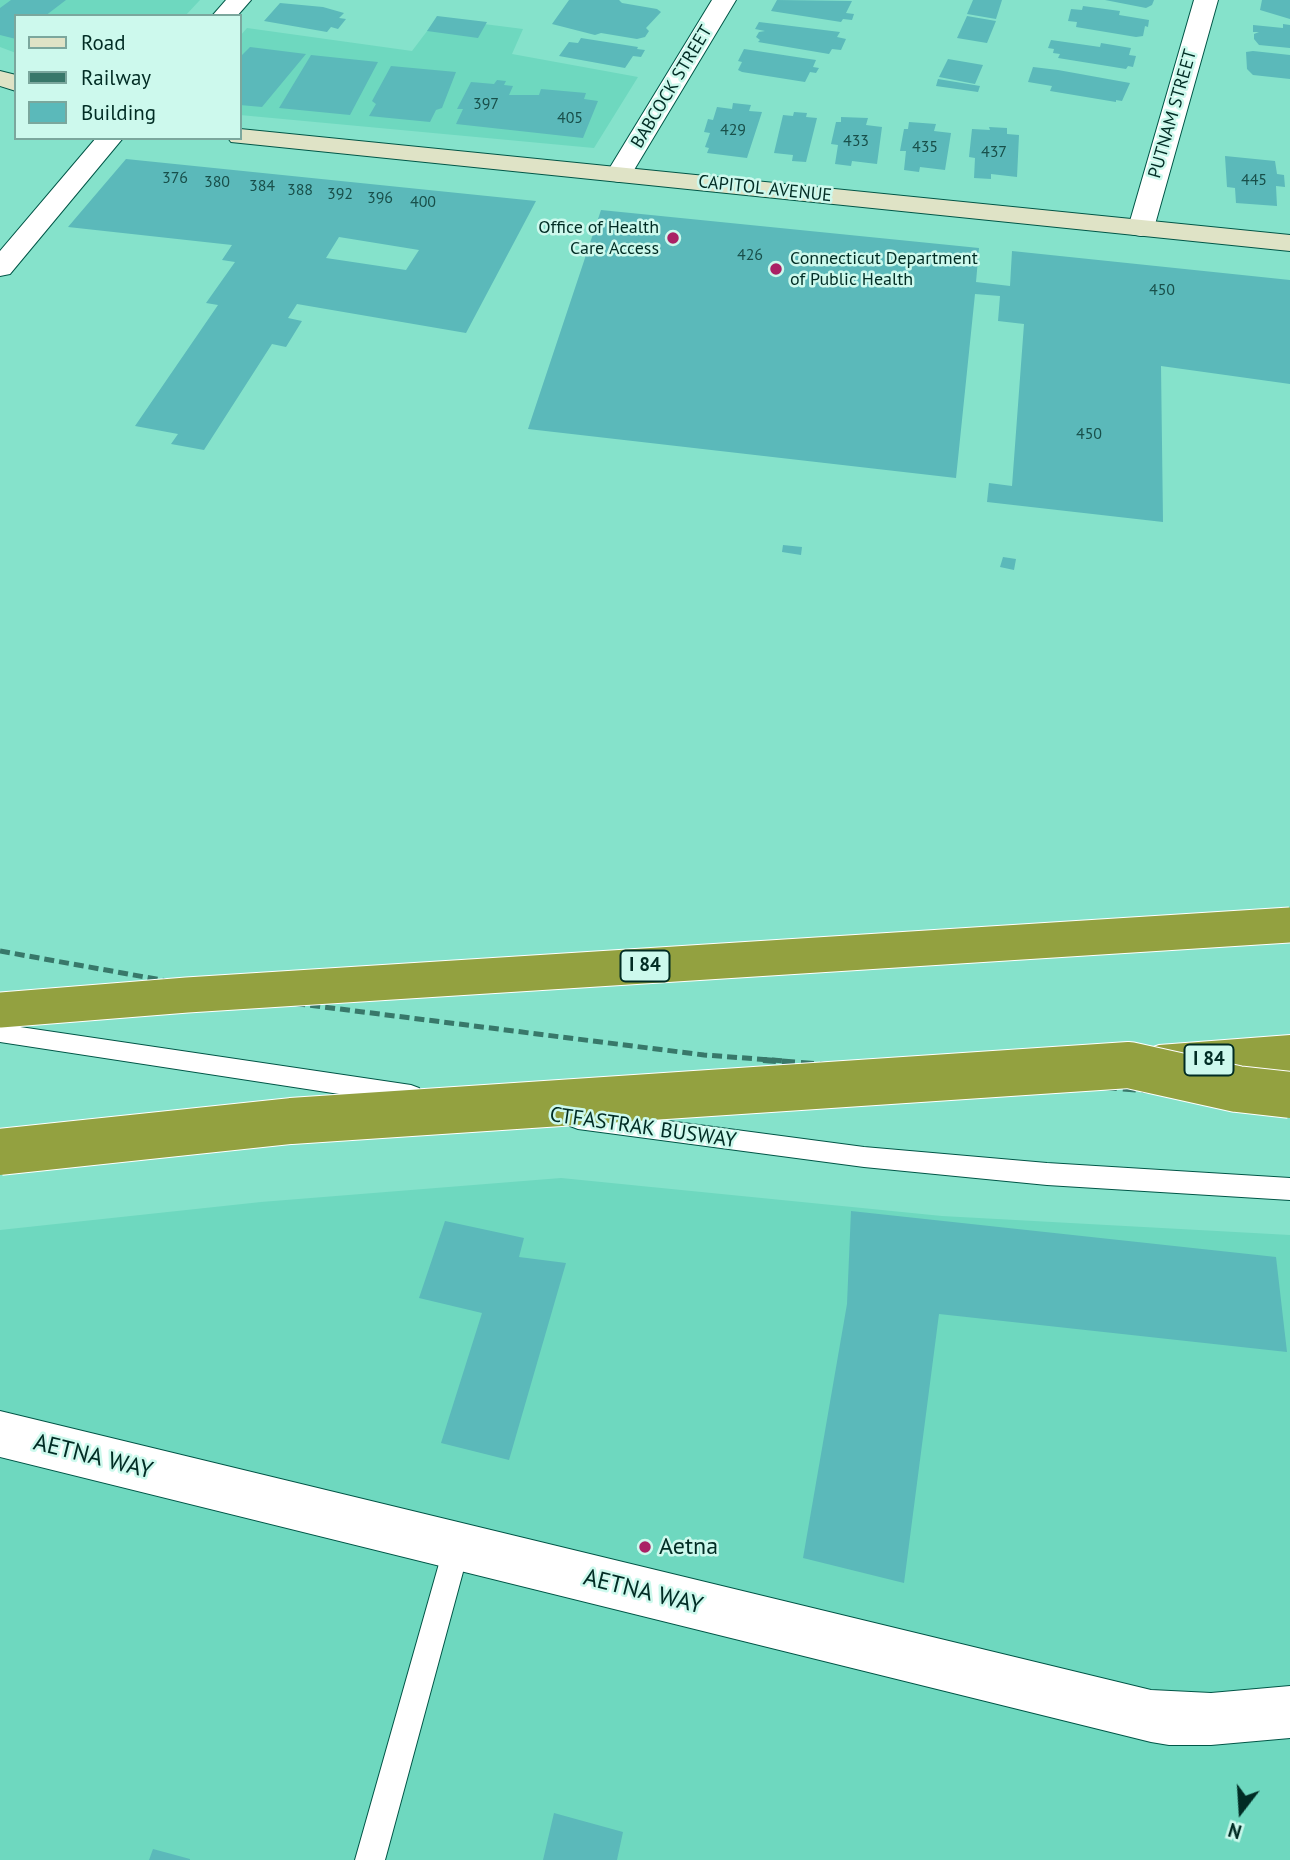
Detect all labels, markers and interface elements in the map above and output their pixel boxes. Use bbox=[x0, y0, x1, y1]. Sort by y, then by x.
legend bbox=[14, 14, 242, 140]
street label: BABCOCK STREET bbox=[627, 22, 717, 152]
text: Road bbox=[81, 29, 125, 56]
street label: PUTNAM STREET bbox=[1144, 47, 1202, 181]
text: Railway bbox=[81, 64, 151, 91]
house number: 397 bbox=[473, 94, 499, 114]
text: Building bbox=[81, 99, 156, 126]
house number: 405 bbox=[557, 108, 583, 128]
house number: 429 bbox=[720, 120, 746, 140]
house number: 433 bbox=[843, 131, 869, 151]
house number: 435 bbox=[912, 137, 938, 157]
house number: 437 bbox=[981, 142, 1007, 162]
house number: 376 bbox=[162, 168, 188, 188]
house number: 445 bbox=[1241, 170, 1267, 190]
street label: CAPITOL AVENUE bbox=[697, 171, 833, 207]
house number: 380 bbox=[204, 172, 230, 192]
house number: 384 bbox=[249, 176, 275, 196]
house number: 388 bbox=[287, 180, 313, 200]
house number: 392 bbox=[327, 184, 353, 204]
house number: 396 bbox=[367, 188, 393, 208]
house number: 400 bbox=[410, 192, 436, 212]
place label: Office of Health Care Access bbox=[538, 217, 659, 260]
marker: Office of Health Care Access bbox=[665, 230, 681, 246]
house number: 426 bbox=[737, 245, 763, 265]
place label: Connecticut Department of Public Health bbox=[790, 248, 978, 290]
marker: Connecticut Department of Public Health bbox=[768, 261, 784, 277]
house number: 450 bbox=[1149, 280, 1175, 300]
house number: 450 bbox=[1076, 424, 1102, 444]
road number: I 84 bbox=[620, 950, 670, 982]
road number: I 84 bbox=[1184, 1044, 1234, 1076]
street label: CTFASTRAK BUSWAY bbox=[548, 1102, 738, 1154]
street label: AETNA WAY bbox=[30, 1428, 156, 1486]
place label: Aetna bbox=[659, 1533, 718, 1561]
marker: Aetna bbox=[637, 1539, 653, 1555]
street label: AETNA WAY bbox=[580, 1563, 706, 1621]
north arrow bbox=[1206, 1776, 1276, 1846]
text: N bbox=[1225, 1818, 1244, 1844]

